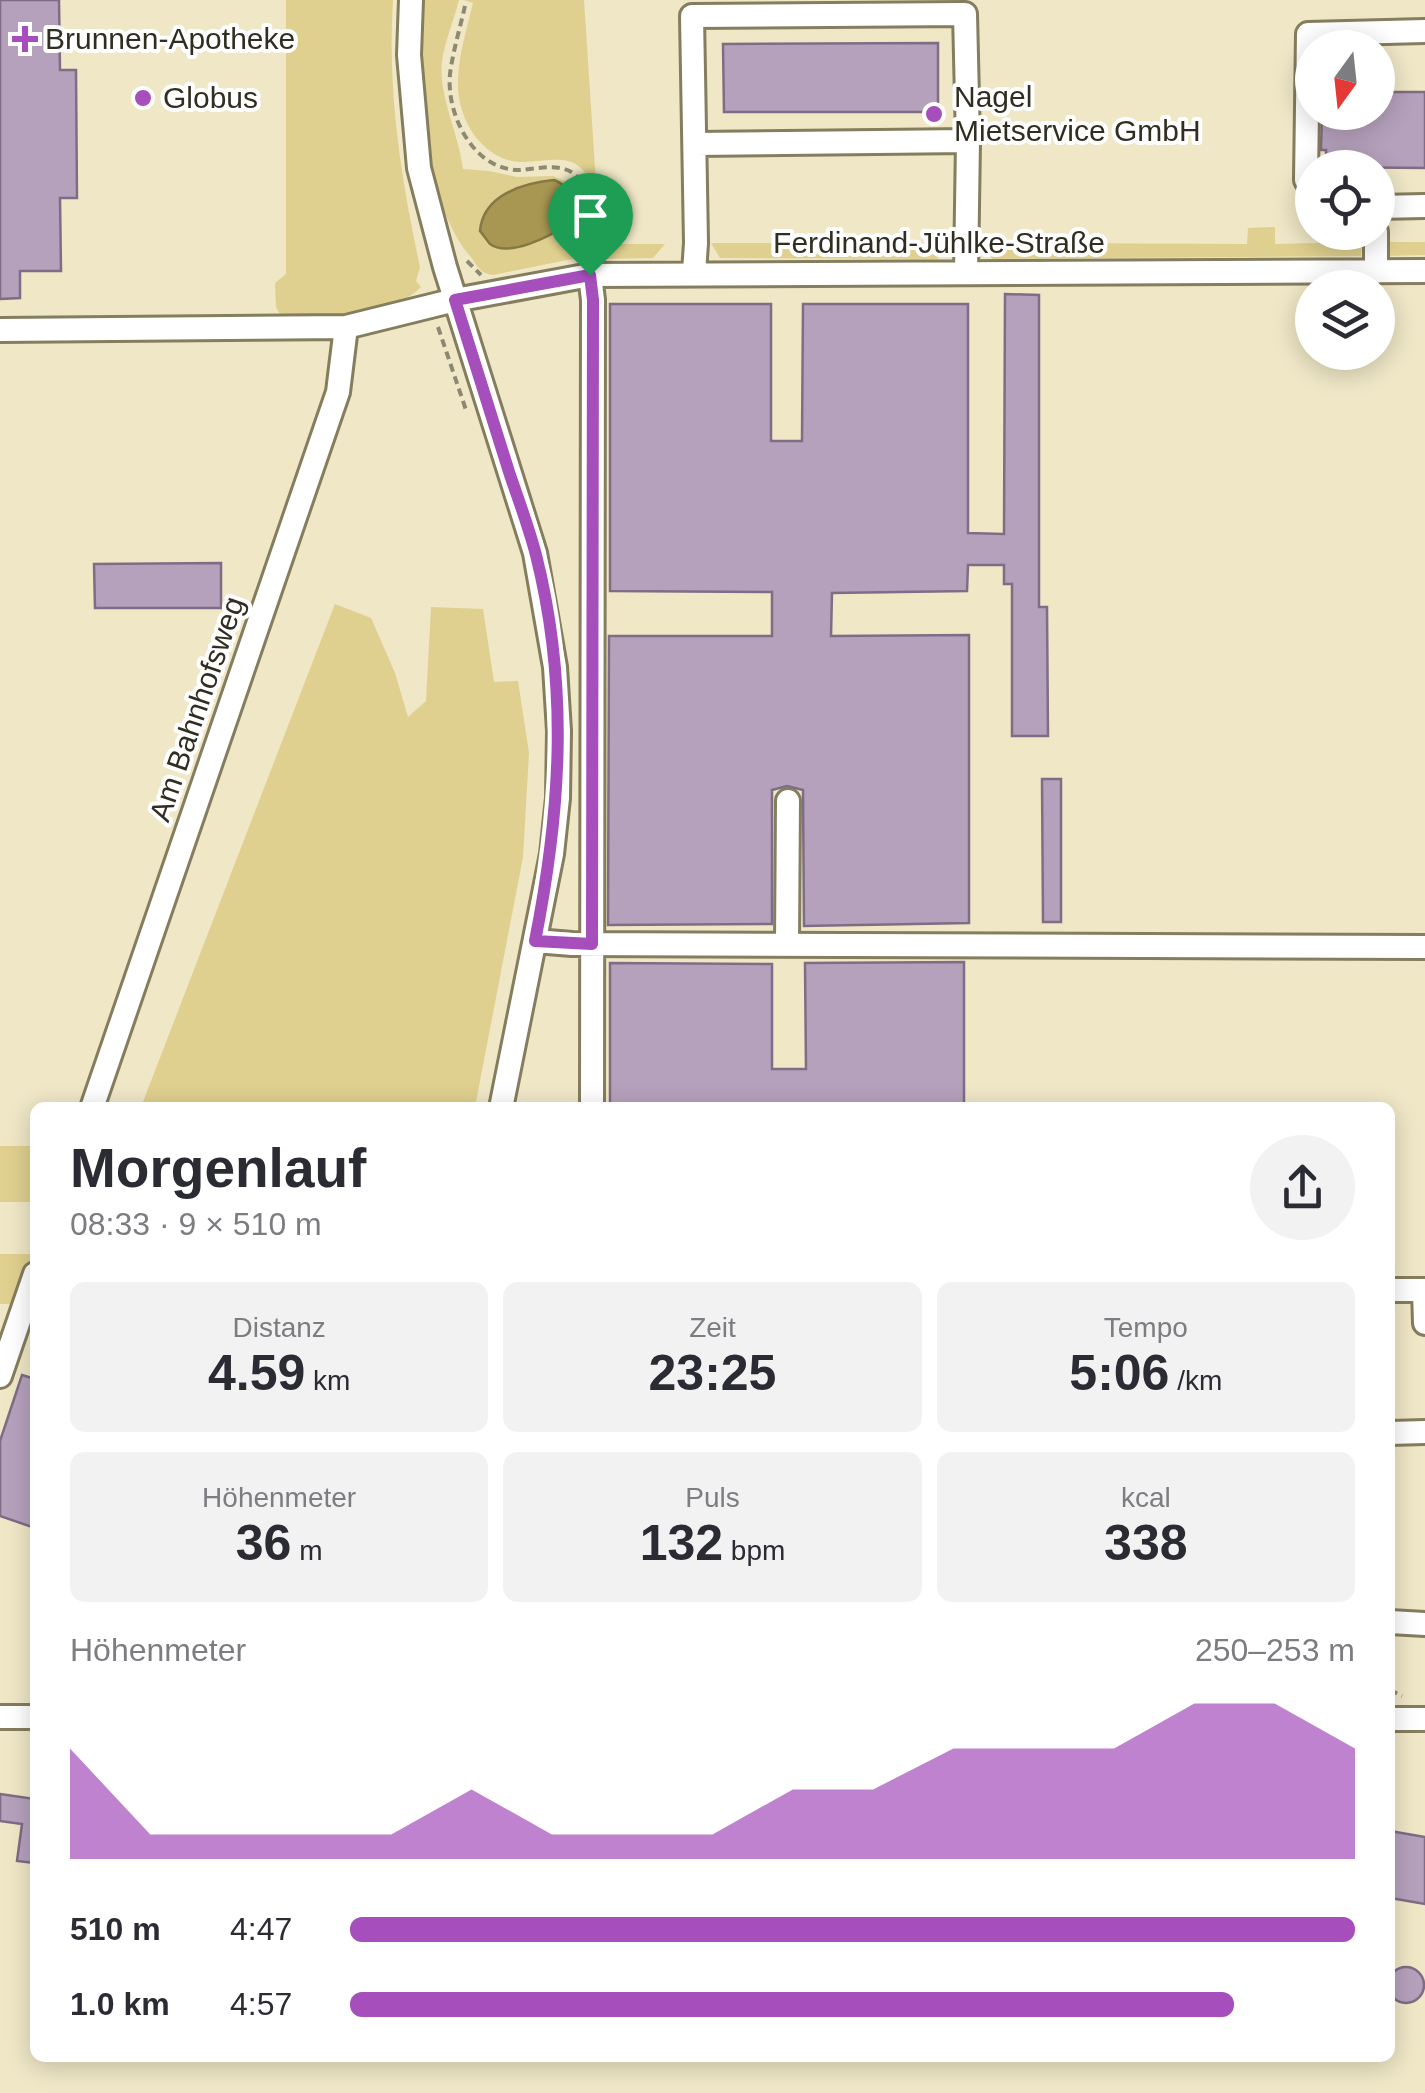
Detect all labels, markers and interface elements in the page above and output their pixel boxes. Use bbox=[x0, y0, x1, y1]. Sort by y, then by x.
place label: Brunnen-Apotheke bbox=[45, 22, 295, 55]
marker: Brunnen-Apotheke bbox=[14, 28, 36, 50]
north arrow bbox=[1295, 30, 1395, 130]
map controls bbox=[1295, 30, 1395, 370]
place label: Nagel Mietservice GmbH bbox=[954, 80, 1201, 147]
place label: Globus bbox=[163, 81, 258, 114]
marker: Globus bbox=[132, 87, 154, 109]
marker: Nagel Mietservice GmbH bbox=[923, 103, 945, 125]
button: locate bbox=[1295, 150, 1395, 250]
pin bbox=[548, 173, 633, 276]
icon: arrive bbox=[563, 188, 618, 243]
street label: Ferdinand-Jühlke-Straße bbox=[773, 226, 1105, 259]
button: layers bbox=[1295, 270, 1395, 370]
street label: Am Bahnhofsweg bbox=[143, 592, 250, 825]
button: share bbox=[1250, 1135, 1355, 1240]
text: Morgenlauf bbox=[70, 1137, 366, 1199]
text: 08:33 · 9 × 510 m bbox=[70, 1206, 322, 1242]
text: Distanz bbox=[232, 1312, 326, 1343]
text: Zeit bbox=[689, 1312, 736, 1343]
text: Tempo bbox=[1104, 1312, 1188, 1343]
text: 4.59 bbox=[208, 1345, 305, 1401]
text: 23:25 bbox=[649, 1345, 776, 1401]
text: 5:06 bbox=[1069, 1345, 1169, 1401]
text: km bbox=[305, 1365, 350, 1396]
text: /km bbox=[1169, 1365, 1222, 1396]
text: Höhenmeter bbox=[202, 1482, 356, 1513]
text: Puls bbox=[685, 1482, 740, 1513]
text: kcal bbox=[1121, 1482, 1171, 1513]
text: 36 bbox=[236, 1515, 291, 1571]
text: 132 bbox=[640, 1515, 723, 1571]
text: 338 bbox=[1104, 1515, 1188, 1571]
text: m bbox=[291, 1535, 323, 1566]
text: bpm bbox=[723, 1535, 785, 1566]
text: Höhenmeter bbox=[70, 1632, 246, 1668]
text: 250–253 m bbox=[1195, 1632, 1355, 1668]
text: 510 m bbox=[70, 1911, 161, 1947]
text: 4:47 bbox=[230, 1911, 292, 1947]
text: 1.0 km bbox=[70, 1986, 170, 2022]
text: 4:57 bbox=[230, 1986, 292, 2022]

